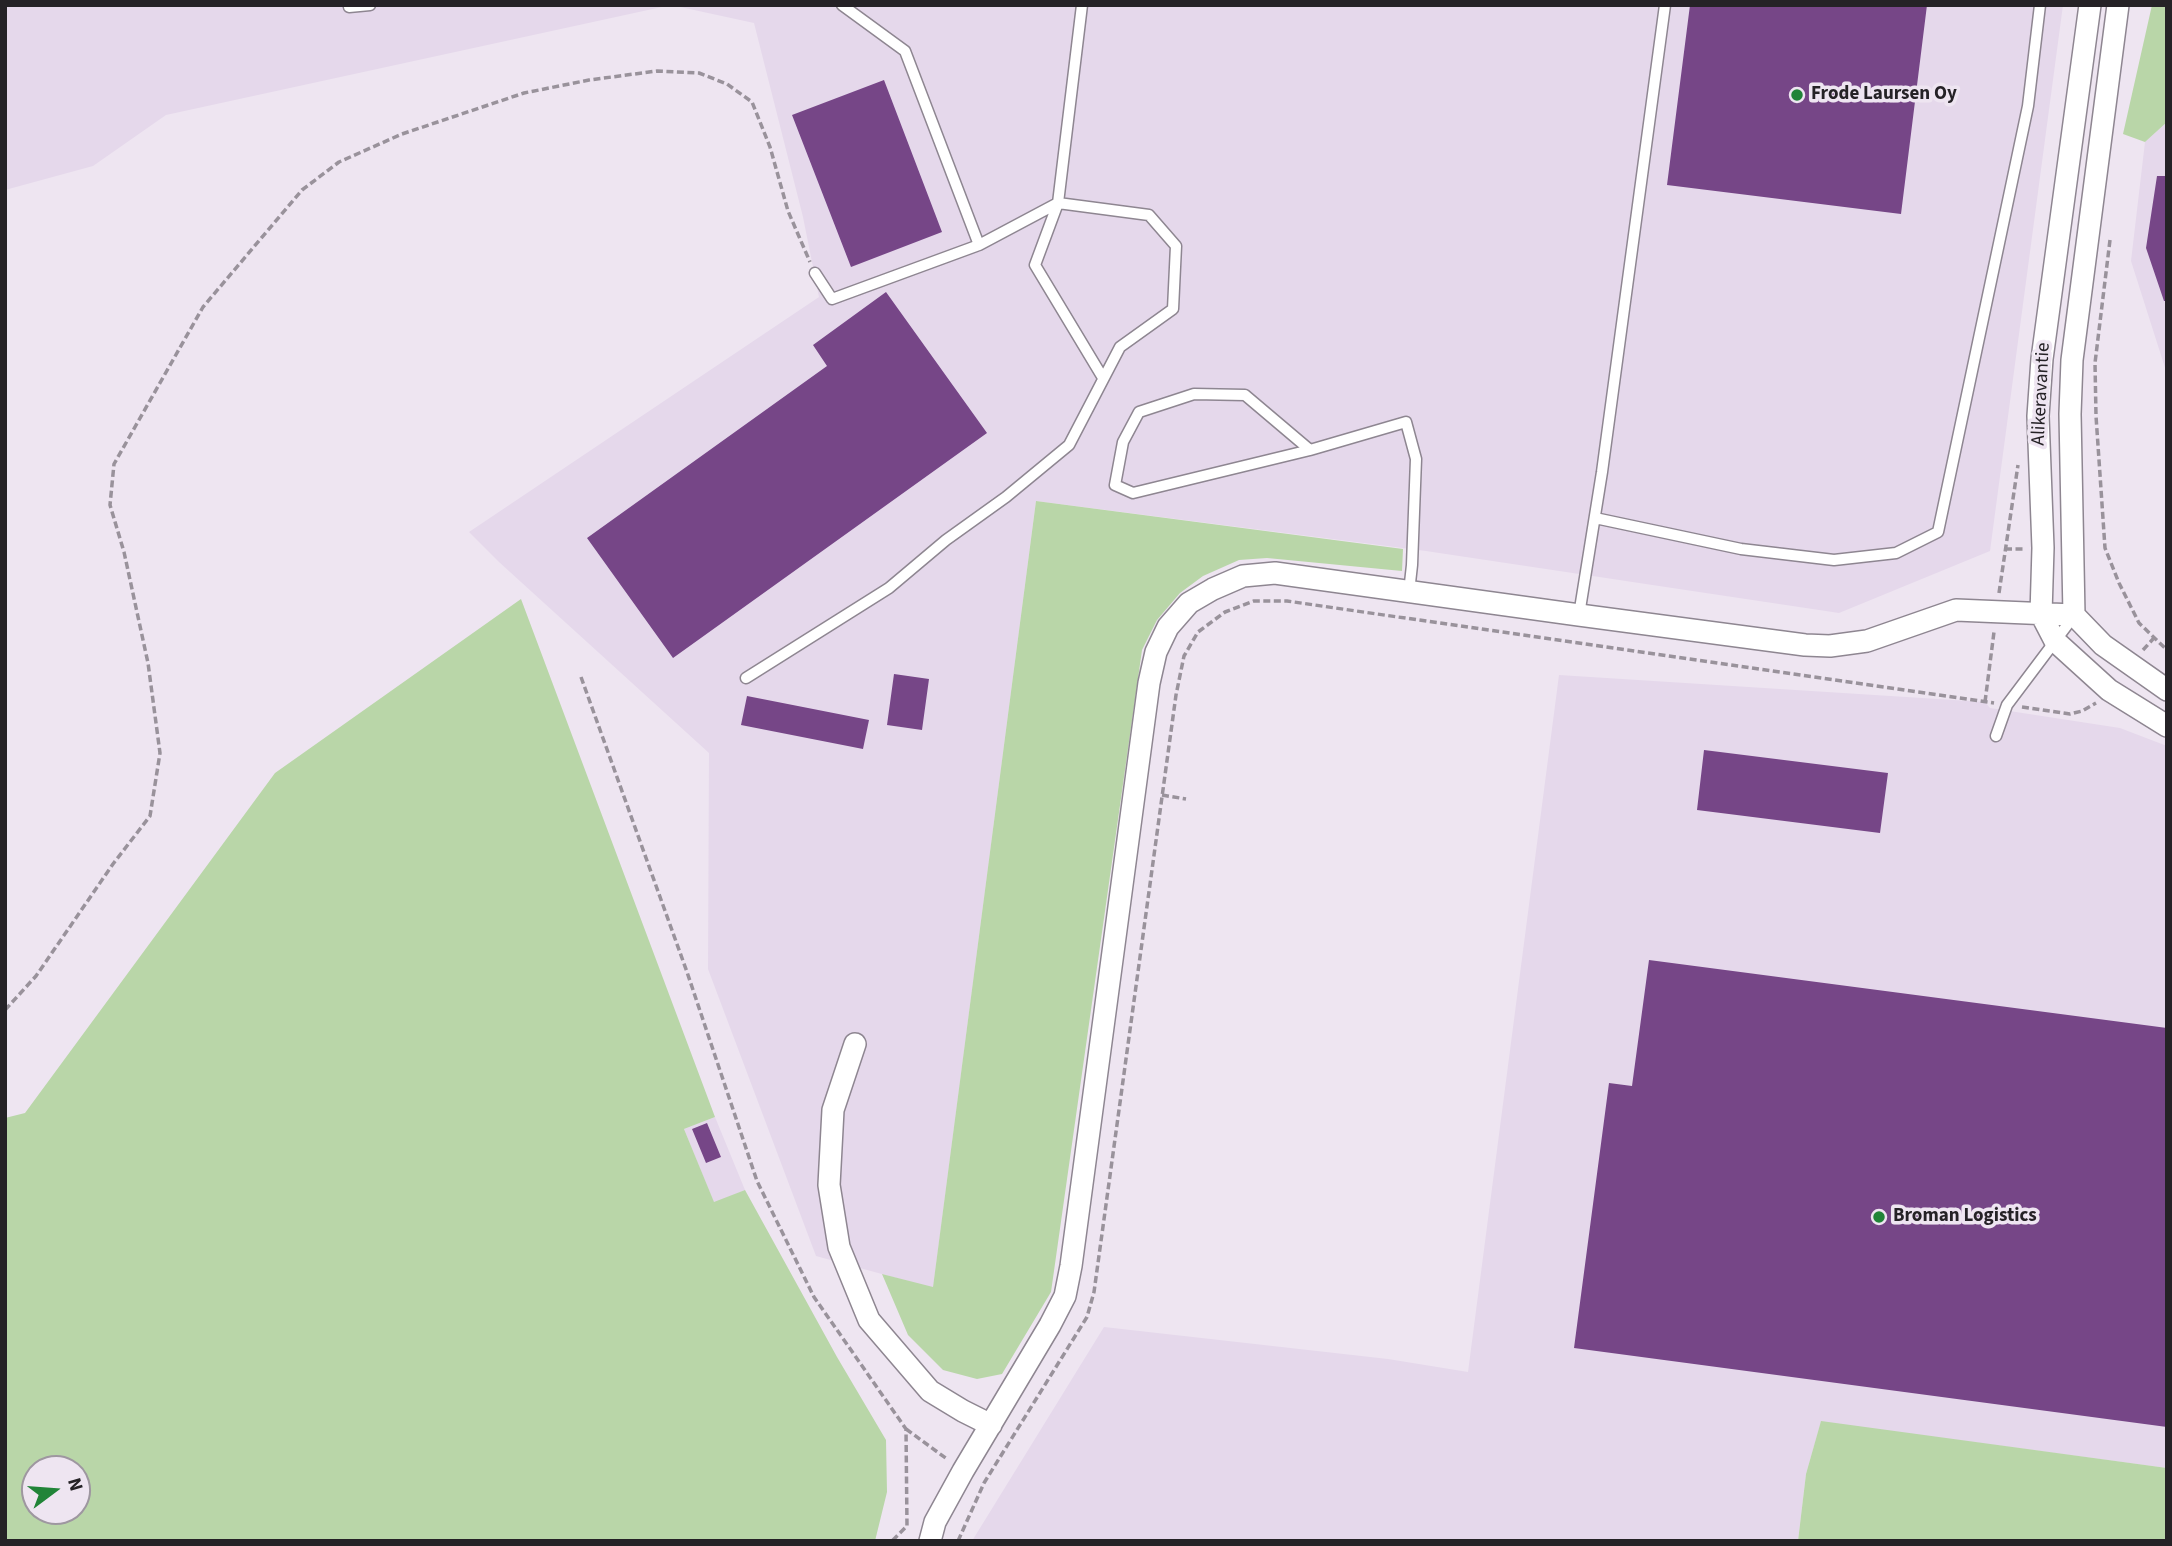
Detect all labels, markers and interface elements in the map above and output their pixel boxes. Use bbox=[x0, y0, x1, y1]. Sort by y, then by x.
place label: Frode Laursen Oy bbox=[1811, 84, 1957, 106]
marker: Frode Laursen Oy bbox=[1789, 87, 1805, 103]
street label: Alikeravantie bbox=[2028, 342, 2056, 446]
place label: Broman Logistics bbox=[1893, 1206, 2037, 1228]
marker: Broman Logistics bbox=[1871, 1209, 1887, 1225]
north arrow bbox=[21, 1455, 91, 1525]
text: N bbox=[60, 1475, 89, 1494]

